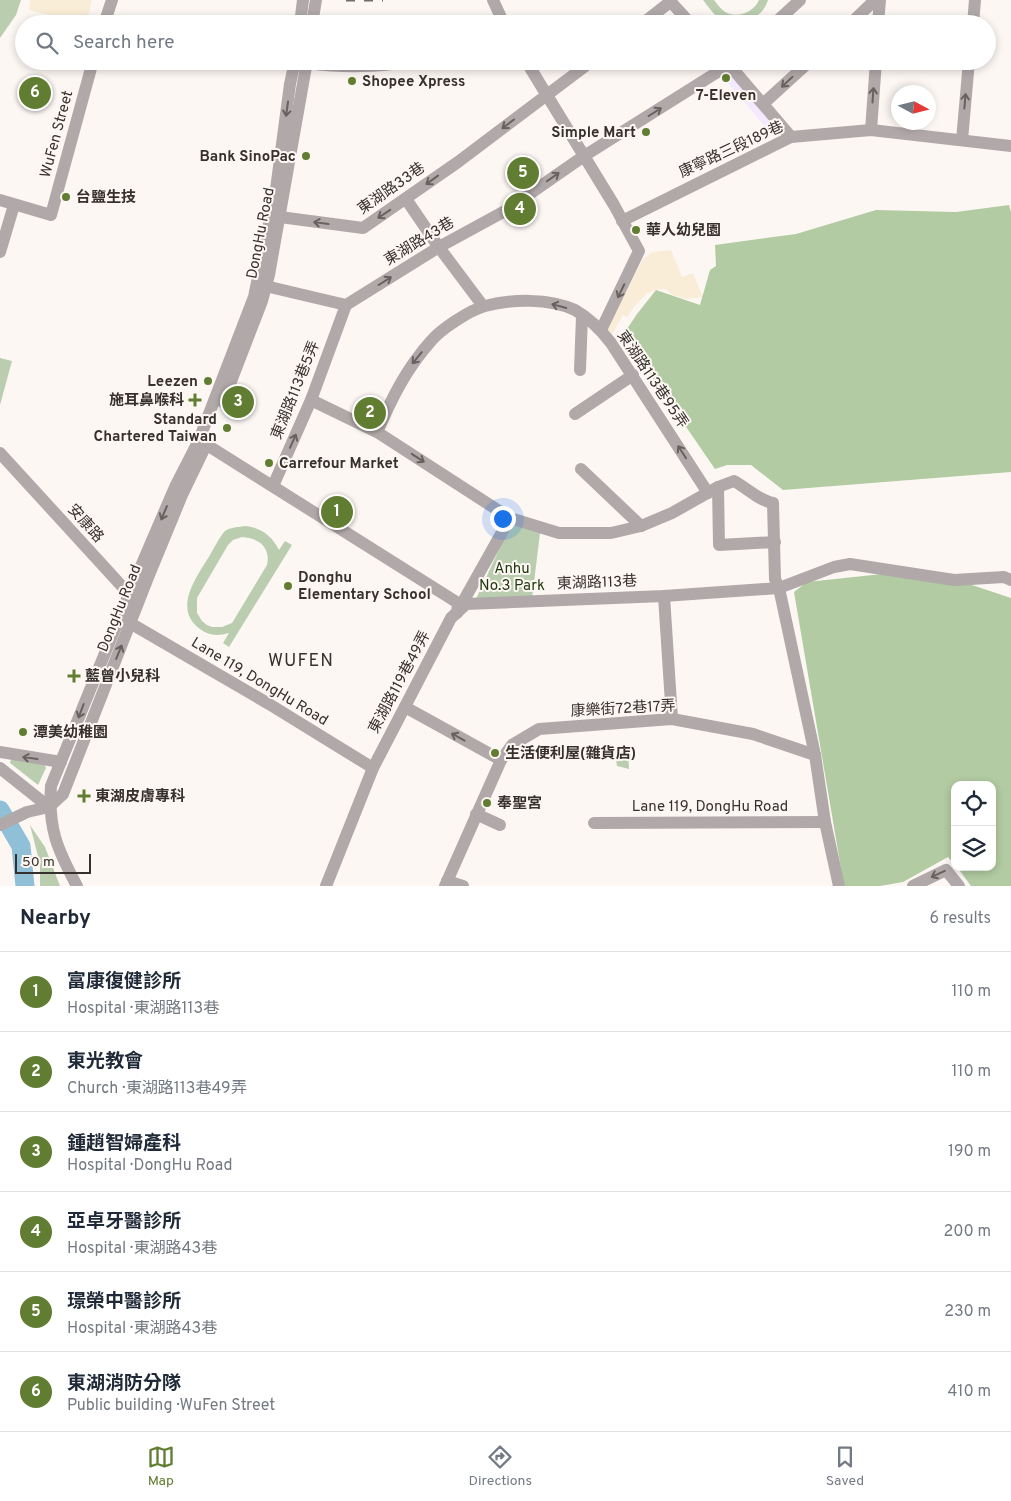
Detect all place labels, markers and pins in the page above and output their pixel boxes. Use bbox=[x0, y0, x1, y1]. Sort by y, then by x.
marker: 7-Eleven bbox=[720, 72, 732, 84]
place label: Shopee Xpress bbox=[362, 73, 465, 92]
pin: 6 bbox=[19, 74, 51, 112]
marker: Shopee Xpress bbox=[346, 75, 358, 87]
place label: 7-Eleven bbox=[696, 87, 756, 106]
place label: Simple Mart bbox=[551, 124, 636, 143]
marker: Simple Mart bbox=[640, 126, 652, 138]
place label: Bank SinoPac bbox=[199, 148, 296, 167]
marker: Bank SinoPac bbox=[300, 150, 312, 162]
pin: 5 bbox=[507, 154, 539, 192]
place label: 台鹽生技 bbox=[76, 188, 136, 208]
pin: 4 bbox=[504, 190, 536, 228]
marker: 台鹽生技 bbox=[60, 191, 72, 203]
place label: 華人幼兒園 bbox=[646, 221, 721, 241]
marker: 華人幼兒園 bbox=[630, 224, 642, 236]
place label: Leezen bbox=[147, 373, 198, 392]
marker: Leezen bbox=[202, 375, 214, 387]
pin: 3 bbox=[222, 383, 254, 421]
place label: 施耳鼻喉科 bbox=[109, 391, 184, 411]
marker: 施耳鼻喉科 bbox=[188, 393, 202, 407]
pin: 2 bbox=[354, 394, 386, 432]
place label: Standard Chartered Taiwan bbox=[94, 411, 217, 447]
marker: Standard Chartered Taiwan bbox=[221, 422, 233, 434]
place label: Carrefour Market bbox=[279, 455, 399, 474]
marker: Carrefour Market bbox=[263, 457, 275, 469]
pin: 1 bbox=[321, 493, 353, 531]
place label: Donghu Elementary School bbox=[298, 569, 431, 605]
marker: Donghu Elementary School bbox=[282, 580, 294, 592]
place label: 藍曾小兒科 bbox=[85, 668, 160, 687]
marker: 藍曾小兒科 bbox=[67, 669, 81, 683]
place label: 潭美幼稚園 bbox=[33, 723, 108, 743]
marker: 潭美幼稚園 bbox=[17, 726, 29, 738]
place label: 生活便利屋(雜貨店) bbox=[505, 745, 636, 764]
marker: 生活便利屋(雜貨店) bbox=[489, 747, 501, 759]
place label: 東湖皮膚專科 bbox=[95, 788, 185, 807]
marker: 東湖皮膚專科 bbox=[77, 789, 91, 803]
place label: 奉聖宮 bbox=[497, 795, 542, 814]
marker: 奉聖宮 bbox=[481, 797, 493, 809]

